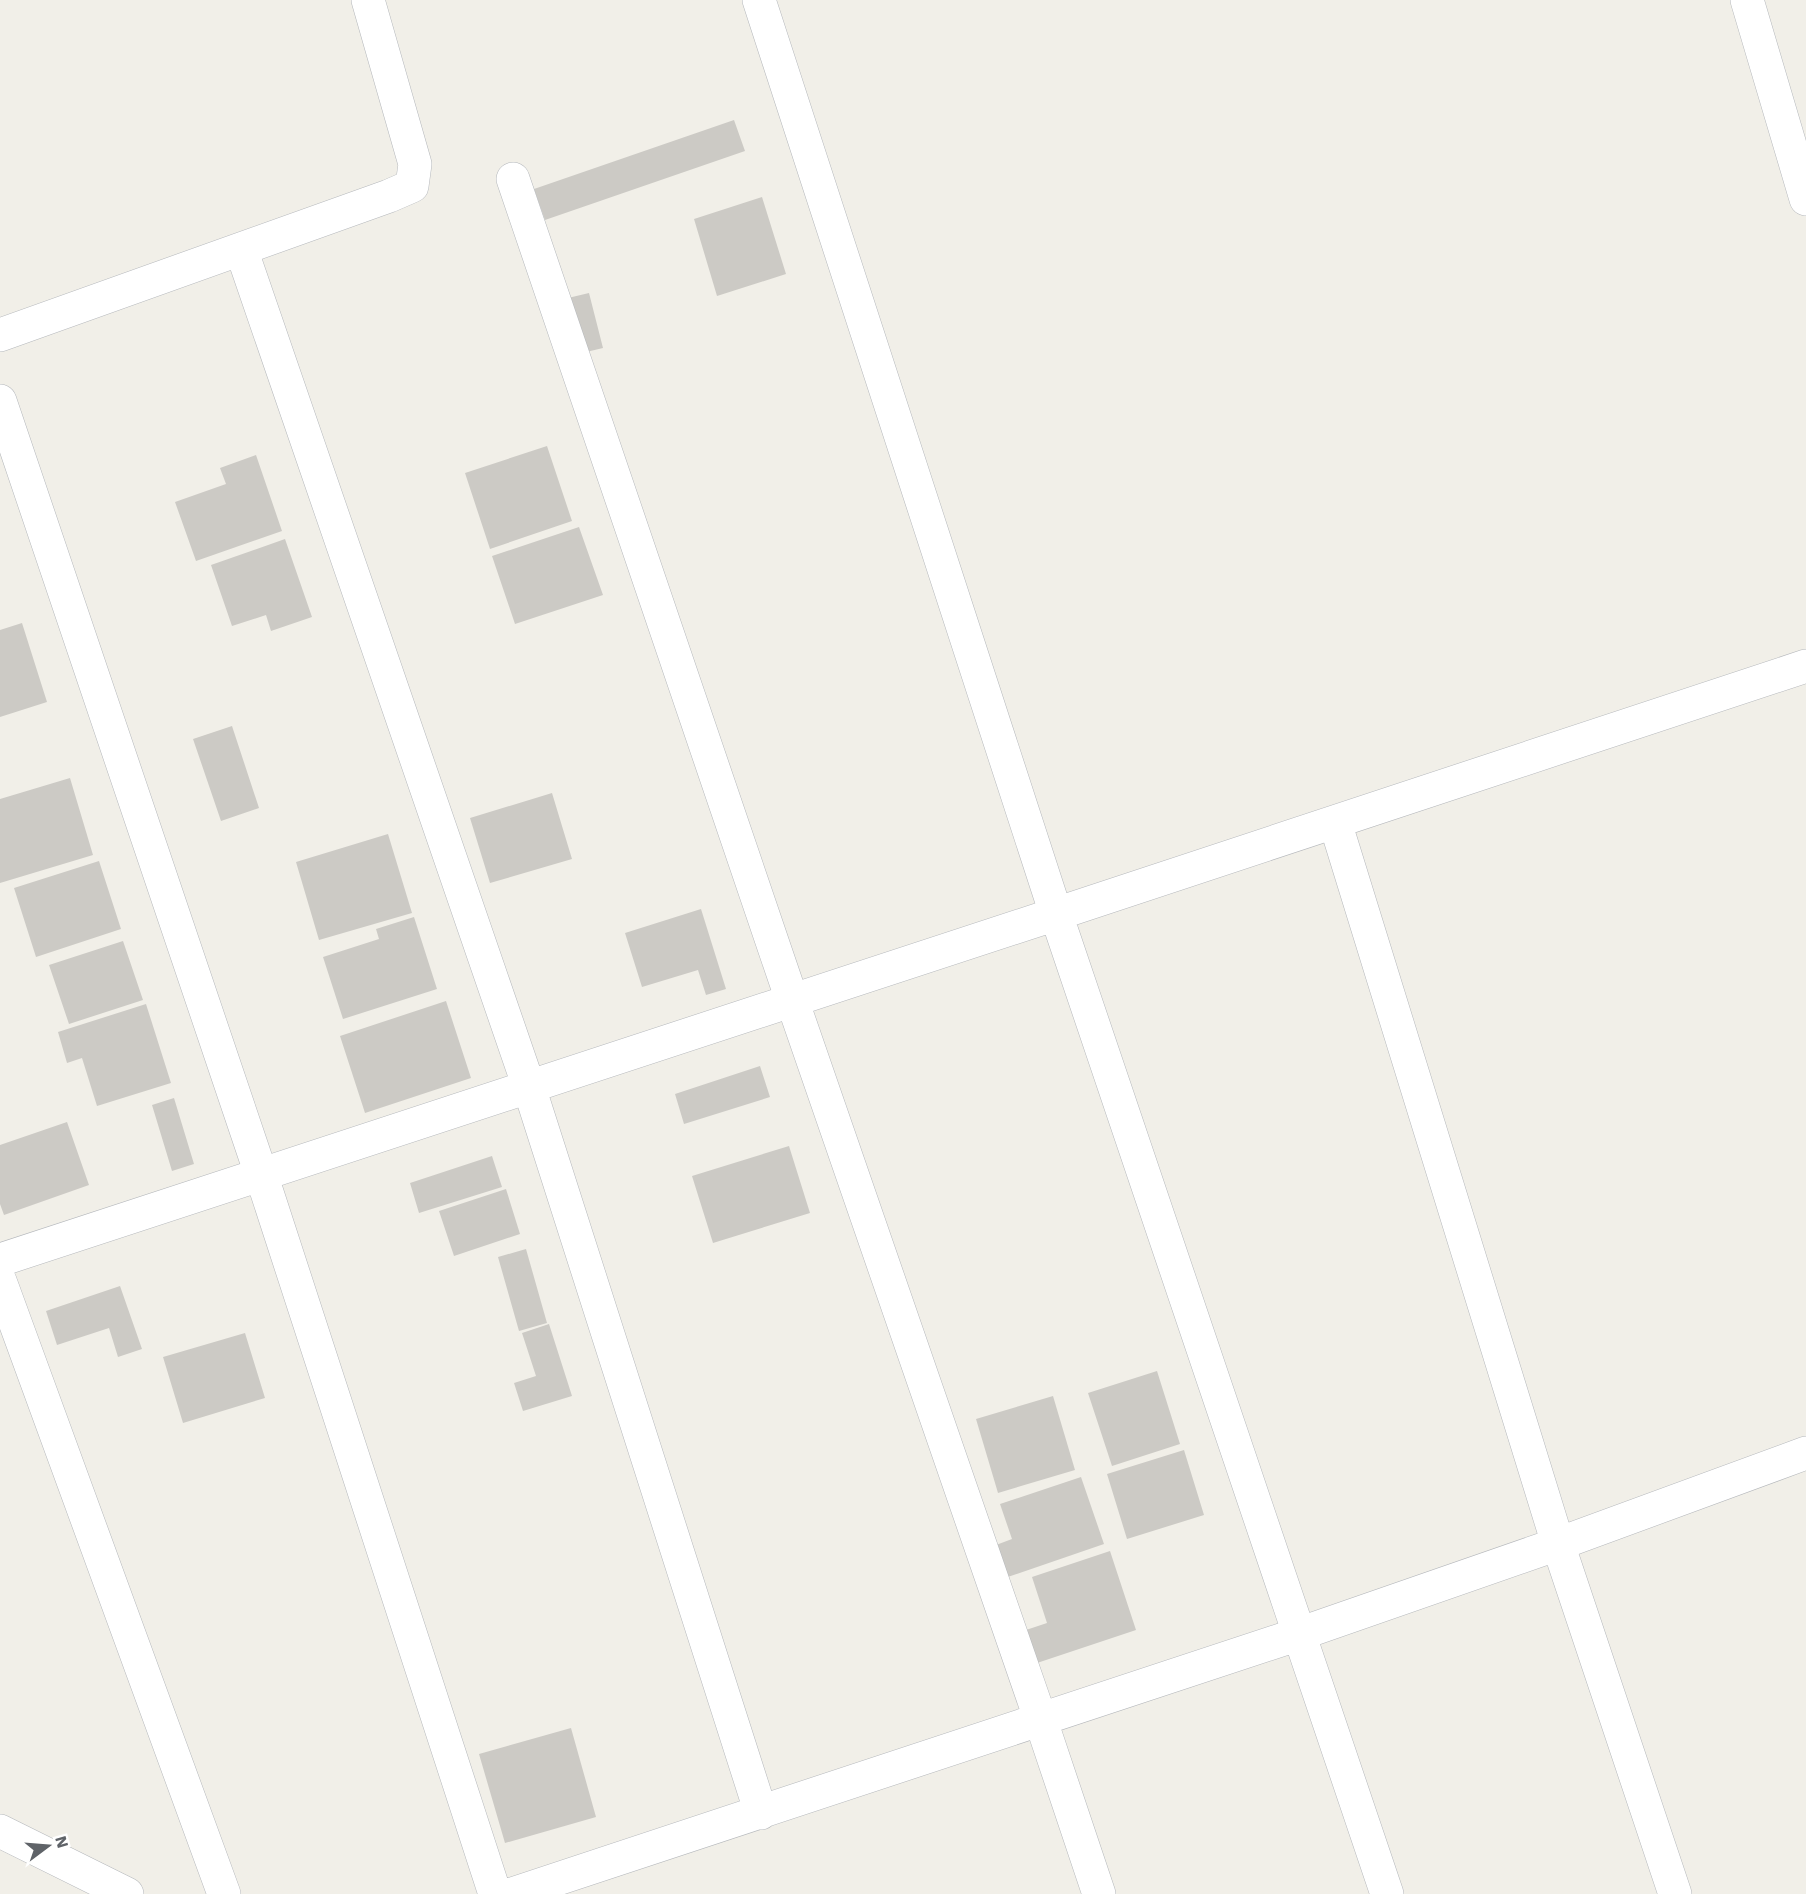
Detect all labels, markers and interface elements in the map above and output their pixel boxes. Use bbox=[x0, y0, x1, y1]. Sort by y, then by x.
north arrow bbox=[18, 1816, 78, 1876]
text: N bbox=[51, 1834, 73, 1850]

